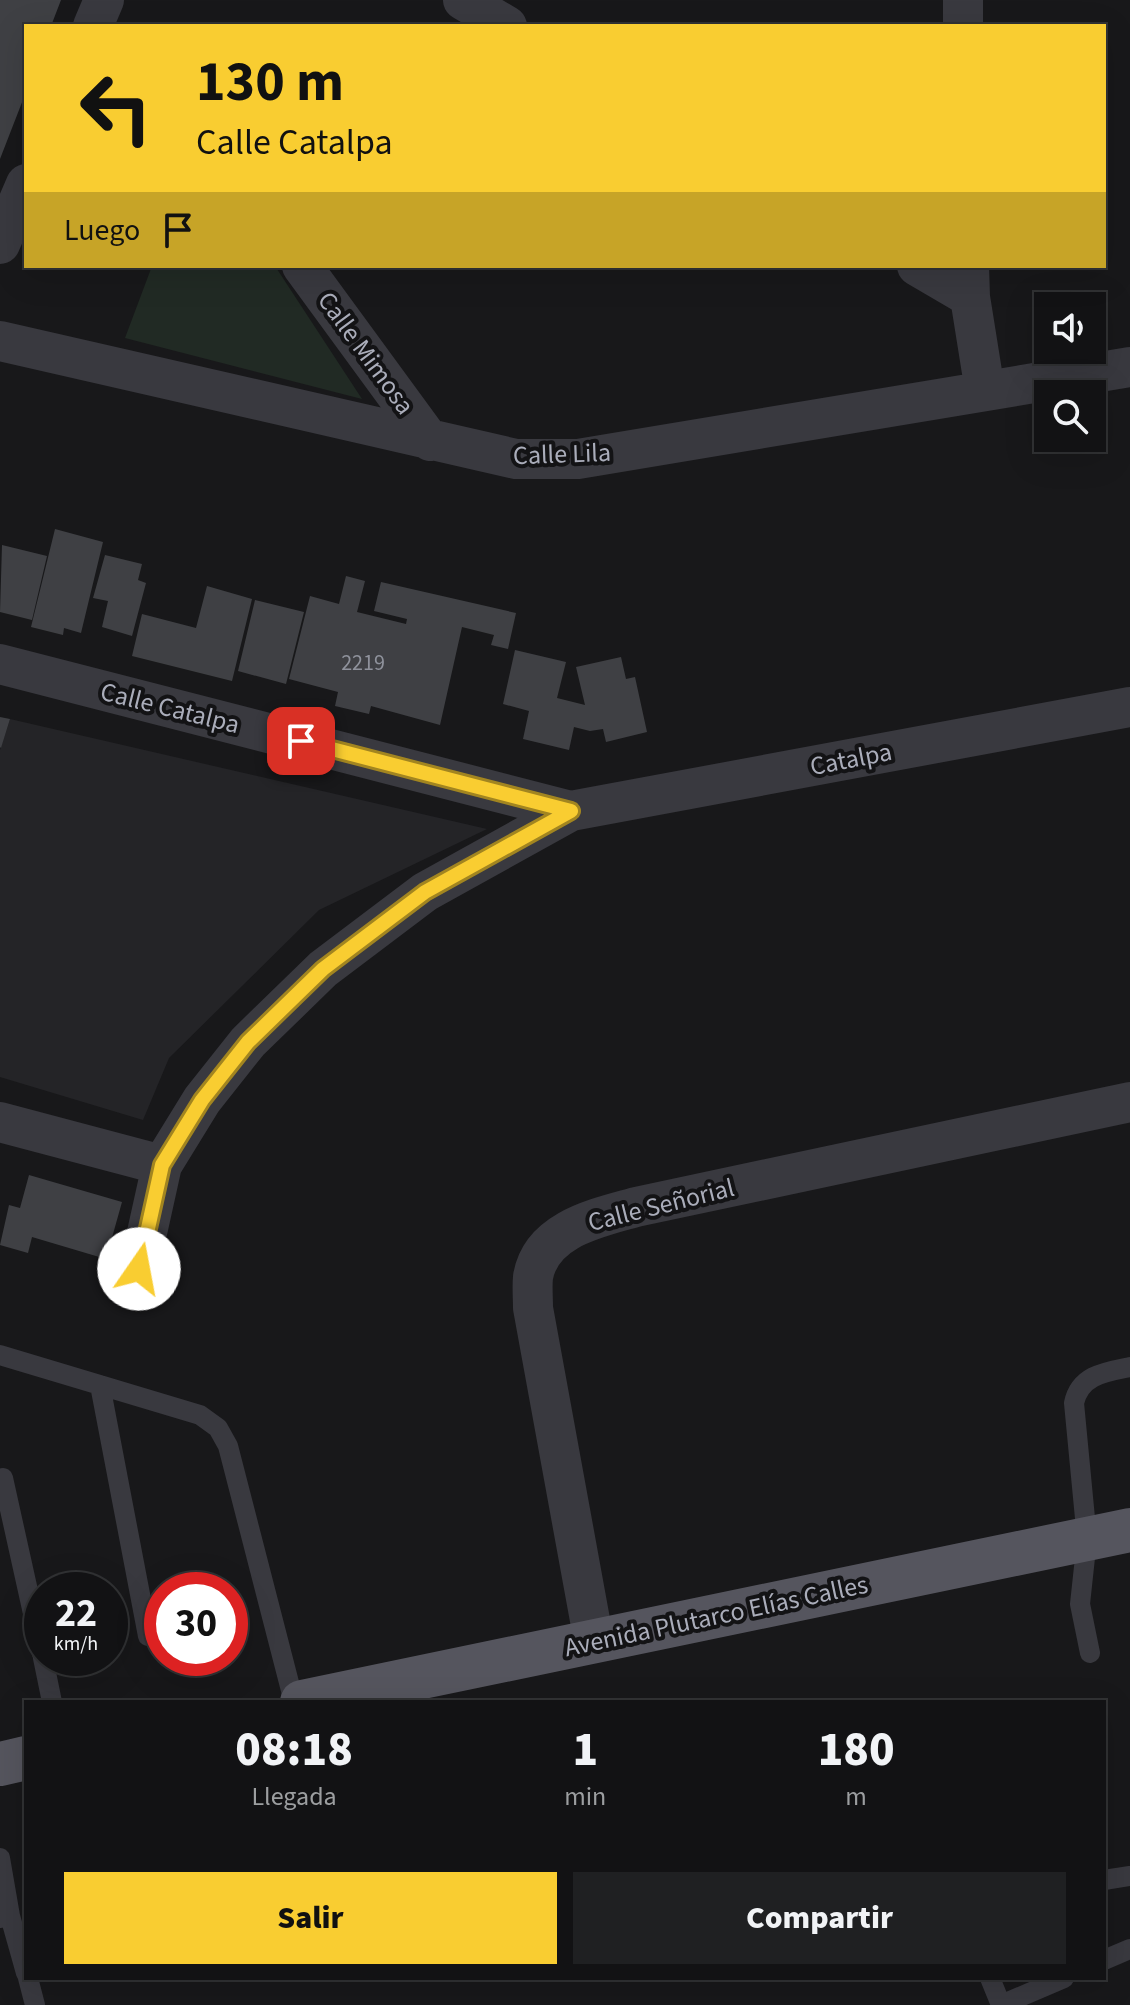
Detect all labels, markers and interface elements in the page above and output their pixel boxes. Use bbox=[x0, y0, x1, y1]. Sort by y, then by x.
text: 130 m bbox=[196, 43, 344, 122]
icon: left bbox=[64, 56, 168, 160]
text: Calle Catalpa bbox=[196, 117, 393, 168]
icon: arrive bbox=[156, 208, 200, 252]
text: Luego bbox=[64, 209, 140, 252]
street label: Calle Mimosa bbox=[309, 284, 423, 422]
map controls bbox=[1034, 292, 1106, 452]
button: sound bbox=[1034, 292, 1106, 364]
button: search bbox=[1034, 380, 1106, 452]
street label: Calle Lila bbox=[512, 434, 612, 474]
house number: 2219 bbox=[341, 647, 385, 679]
street label: Calle Catalpa bbox=[97, 673, 243, 743]
pin bbox=[267, 707, 335, 775]
icon: arrive bbox=[279, 719, 323, 763]
street label: Catalpa bbox=[807, 733, 895, 785]
street label: Calle Señorial bbox=[584, 1169, 738, 1241]
position arrow bbox=[97, 1227, 181, 1311]
street label: Avenida Plutarco Elías Calles bbox=[561, 1566, 871, 1666]
speed limit sign: 30 bbox=[144, 1572, 248, 1676]
text: 22 bbox=[55, 1585, 97, 1642]
text: km/h bbox=[54, 1630, 98, 1658]
text: 08:18 bbox=[235, 1716, 353, 1784]
text: 1 bbox=[572, 1716, 598, 1784]
text: 180 bbox=[818, 1716, 895, 1784]
text: Llegada bbox=[251, 1778, 337, 1815]
text: min bbox=[564, 1778, 606, 1815]
text: m bbox=[845, 1778, 867, 1815]
button: Salir bbox=[64, 1872, 557, 1964]
button: Compartir bbox=[573, 1872, 1066, 1964]

